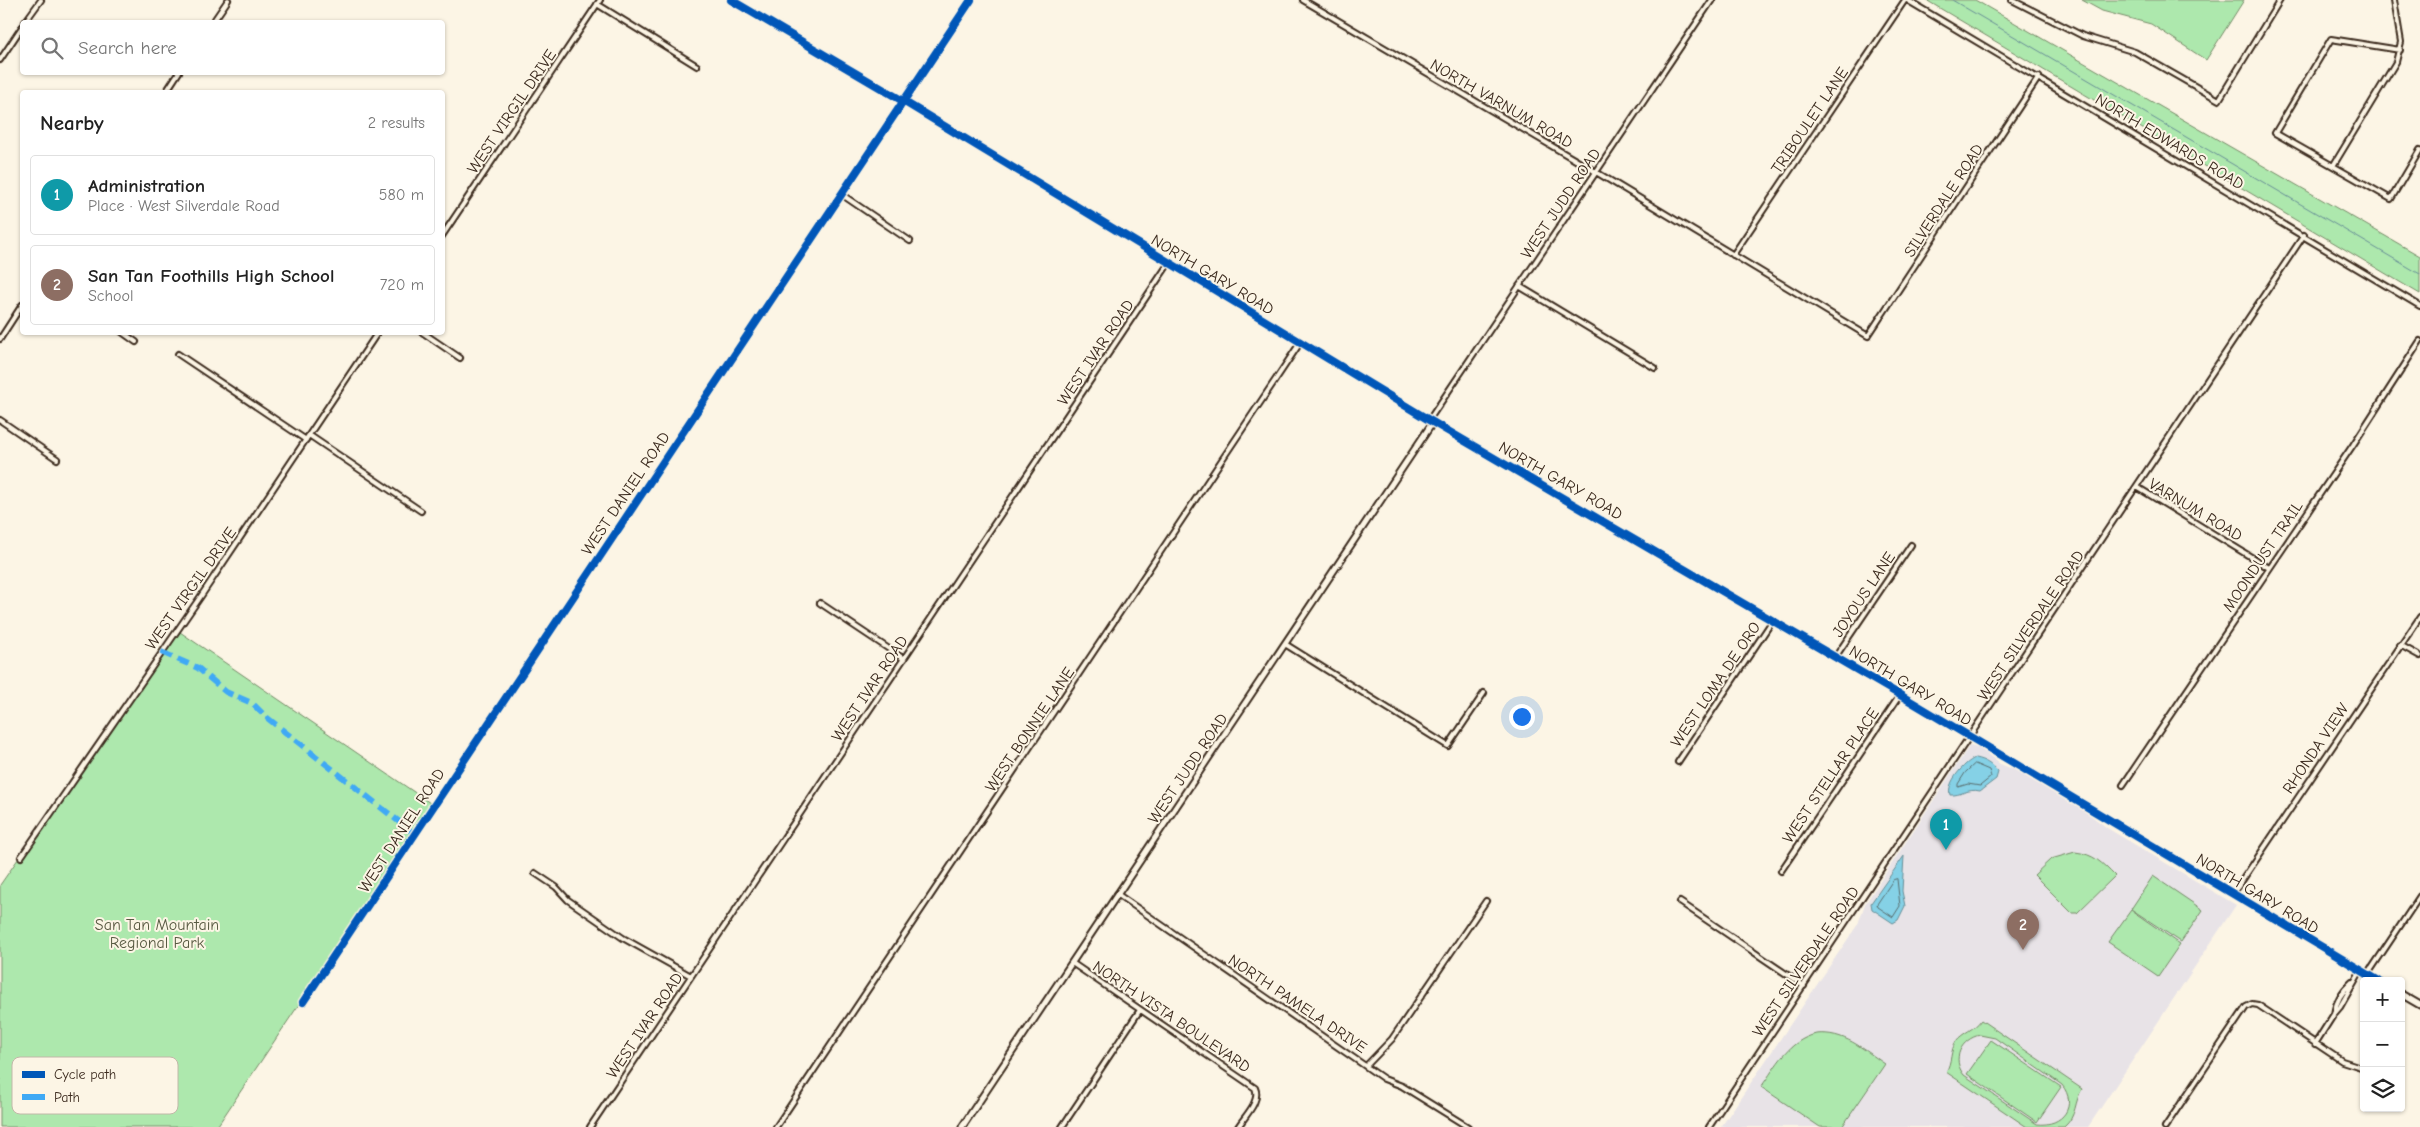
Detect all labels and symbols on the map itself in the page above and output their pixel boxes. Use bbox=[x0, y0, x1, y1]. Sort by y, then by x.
street label: WEST VIRGIL DRIVE bbox=[464, 46, 560, 177]
street label: NORTH VARNUM ROAD bbox=[1427, 56, 1576, 152]
street label: TRIBOULET LANE bbox=[1768, 64, 1852, 177]
street label: NORTH EDWARDS ROAD bbox=[2092, 90, 2247, 193]
street label: SILVERDALE ROAD bbox=[1901, 141, 1987, 260]
street label: WEST JUDD ROAD bbox=[1517, 145, 1604, 262]
street label: NORTH GARY ROAD bbox=[1148, 231, 1277, 319]
street label: WEST IVAR ROAD bbox=[1054, 296, 1138, 409]
street label: WEST DANIEL ROAD bbox=[578, 429, 674, 558]
street label: NORTH GARY ROAD bbox=[1495, 438, 1626, 524]
street label: VARNUM ROAD bbox=[2145, 475, 2246, 545]
street label: MOONDUST TRAIL bbox=[2219, 498, 2307, 615]
street label: WEST VIRGIL DRIVE bbox=[142, 523, 240, 653]
street label: WEST SILVERDALE ROAD bbox=[1974, 547, 2088, 704]
street label: JOYOUS LANE bbox=[1829, 548, 1899, 641]
street label: WEST LOMA DE ORO bbox=[1667, 619, 1764, 751]
street label: WEST IVAR ROAD bbox=[828, 632, 912, 745]
street label: NORTH GARY ROAD bbox=[1846, 642, 1975, 730]
street label: WEST BONNIE LANE bbox=[982, 664, 1078, 795]
street label: RHONDA VIEW bbox=[2279, 700, 2353, 797]
your location bbox=[1509, 704, 1535, 730]
street label: WEST STELLAR PLACE bbox=[1779, 704, 1883, 846]
street label: WEST JUDD ROAD bbox=[1144, 710, 1231, 827]
street label: WEST DANIEL ROAD bbox=[355, 765, 449, 896]
pin: 1 bbox=[1930, 809, 1962, 850]
street label: NORTH GARY ROAD bbox=[2193, 850, 2322, 938]
street label: WEST SILVERDALE ROAD bbox=[1749, 883, 1863, 1040]
pin: 2 bbox=[2007, 909, 2039, 950]
park label: San Tan Mountain Regional Park bbox=[95, 916, 219, 952]
street label: NORTH PAMELA DRIVE bbox=[1225, 951, 1370, 1057]
street label: NORTH VISTA BOULEVARD bbox=[1089, 957, 1254, 1076]
street label: WEST IVAR ROAD bbox=[603, 969, 687, 1082]
legend bbox=[12, 1057, 178, 1114]
text: Cycle path bbox=[54, 1066, 116, 1083]
text: Path bbox=[54, 1089, 80, 1106]

